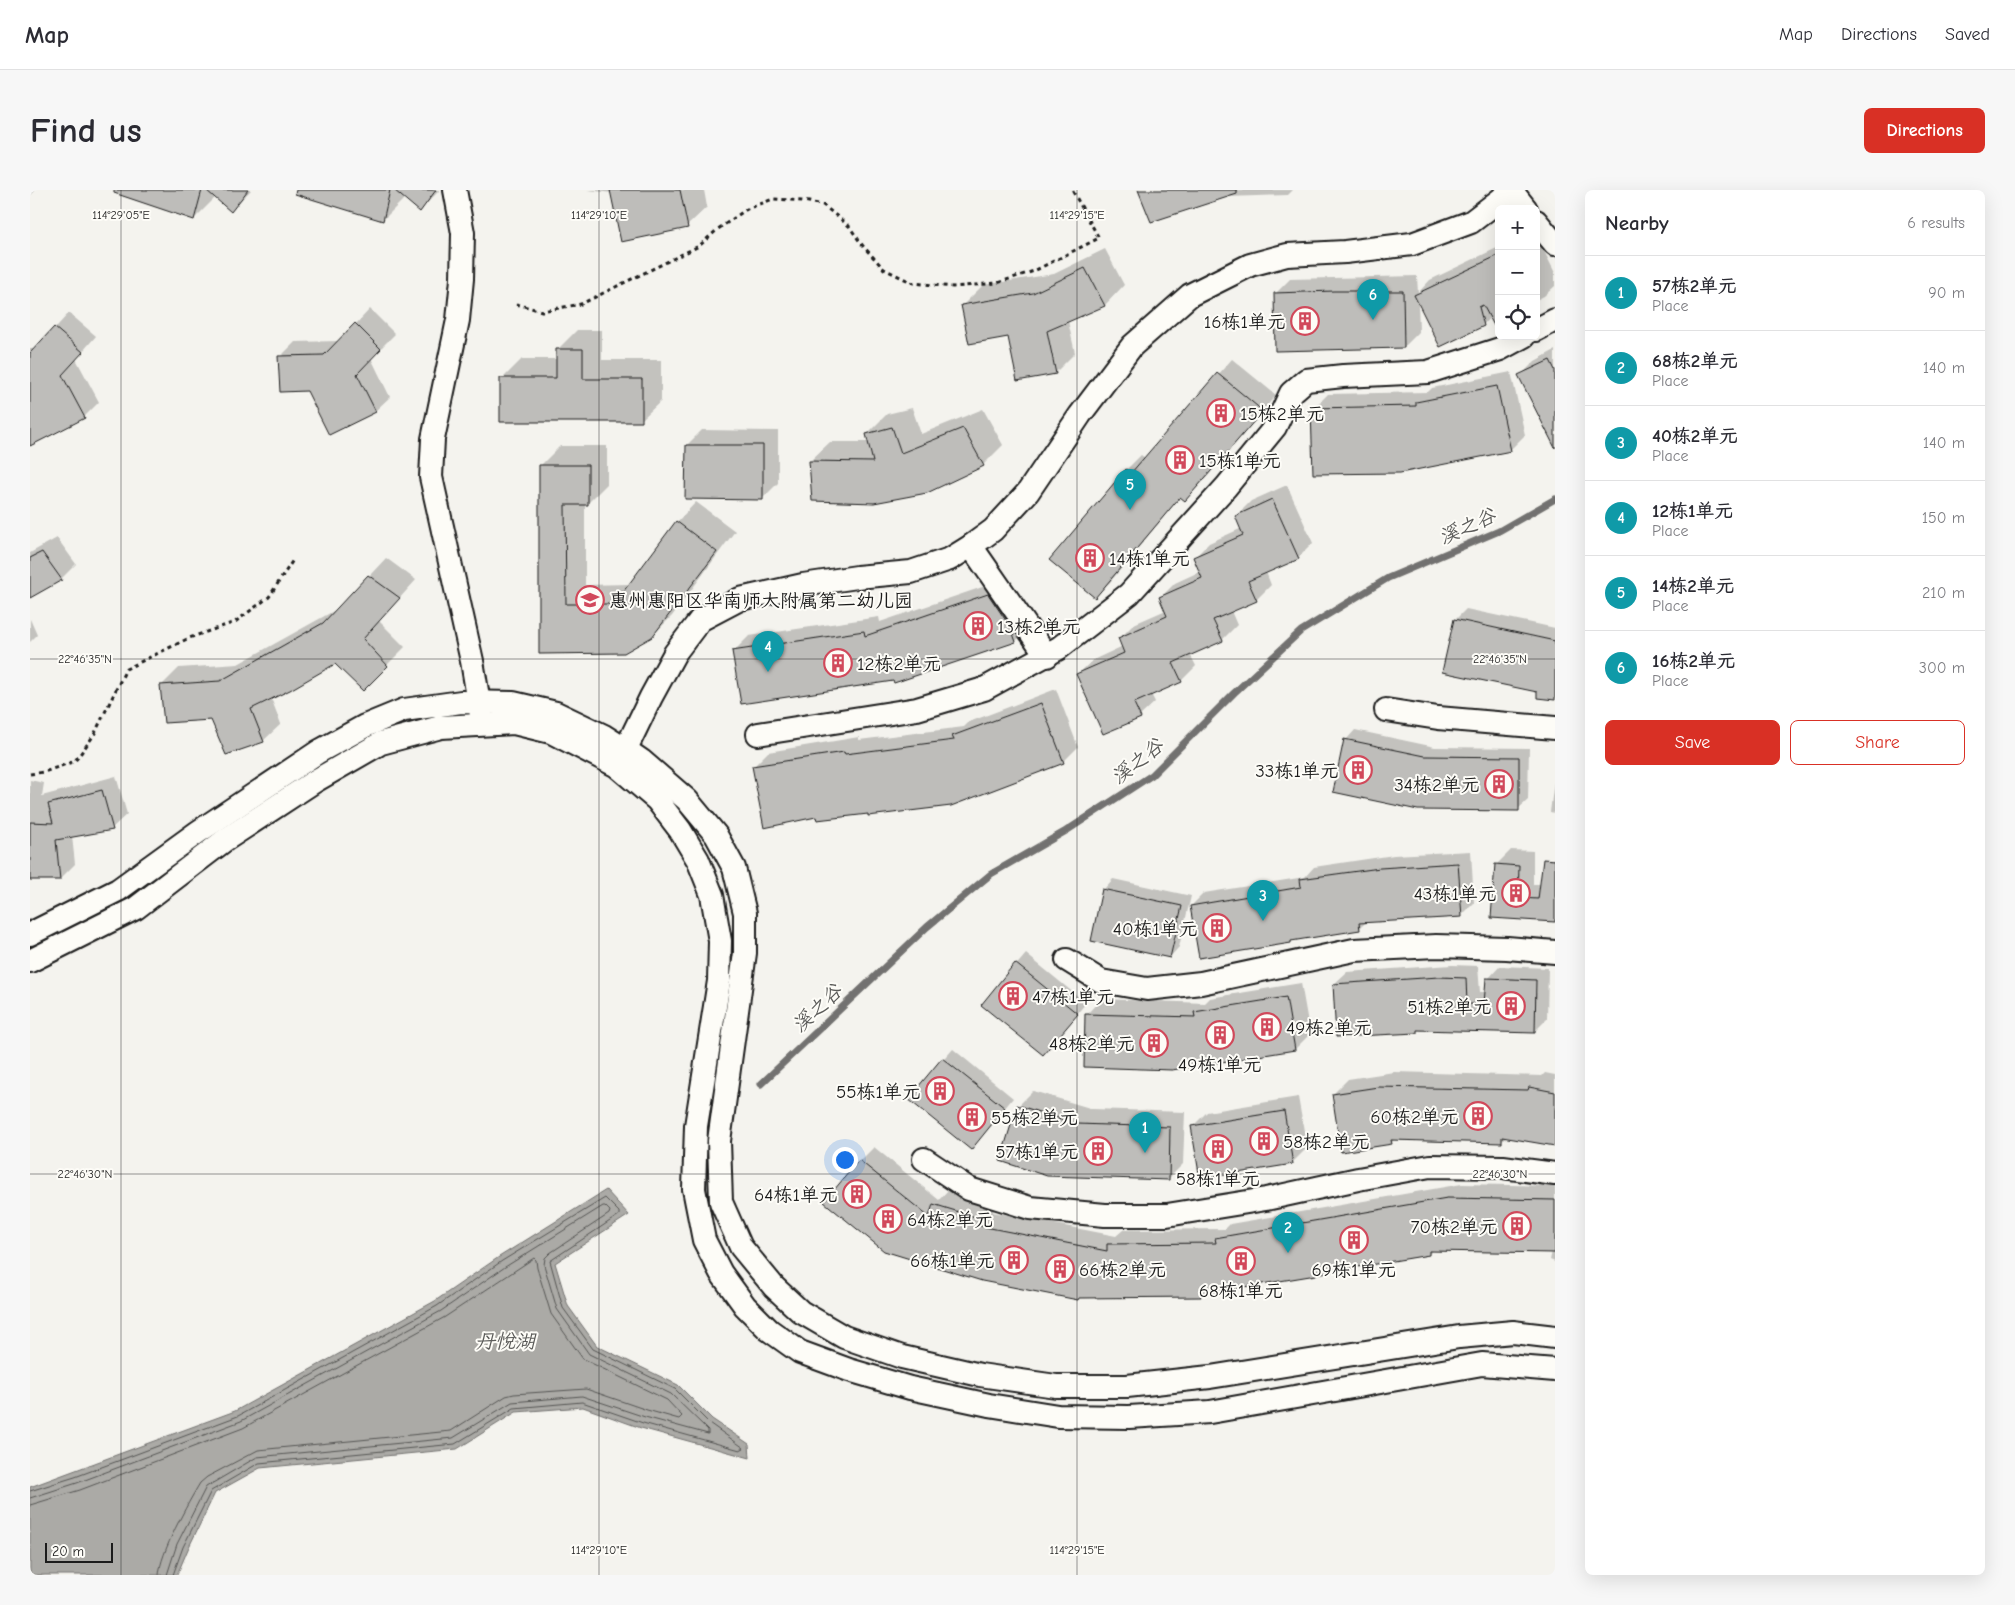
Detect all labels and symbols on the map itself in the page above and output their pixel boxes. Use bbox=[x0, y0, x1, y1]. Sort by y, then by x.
text: 114°29'05"E bbox=[92, 208, 150, 222]
text: 114°29'10"E bbox=[571, 208, 627, 222]
text: 114°29'15"E bbox=[1049, 208, 1105, 222]
pin: 6 bbox=[1357, 279, 1389, 320]
building icon: 16栋1单元 bbox=[1290, 306, 1320, 336]
place label: 16栋1单元 bbox=[1204, 311, 1286, 333]
building icon: 15栋2单元 bbox=[1206, 398, 1236, 428]
place label: 15栋2单元 bbox=[1240, 403, 1325, 425]
building icon: 15栋1单元 bbox=[1165, 445, 1195, 475]
place label: 15栋1单元 bbox=[1199, 450, 1281, 472]
pin: 5 bbox=[1114, 469, 1146, 510]
water label: 溪之谷 bbox=[1435, 503, 1500, 549]
building icon: 14栋1单元 bbox=[1075, 543, 1105, 573]
place label: 14栋1单元 bbox=[1109, 548, 1190, 570]
school or university icon: 惠州惠阳区华南师大附属第二幼儿园 bbox=[575, 585, 605, 615]
place label: 惠州惠阳区华南师大附属第二幼儿园 bbox=[609, 590, 913, 612]
building icon: 13栋2单元 bbox=[963, 611, 993, 641]
place label: 13栋2单元 bbox=[997, 616, 1081, 638]
pin: 4 bbox=[752, 631, 784, 672]
building icon: 12栋2单元 bbox=[823, 648, 853, 678]
text: 22°46'35"N bbox=[58, 652, 112, 666]
text: 22°46'35"N bbox=[1473, 652, 1527, 666]
place label: 12栋2单元 bbox=[857, 653, 941, 675]
water label: 溪之谷 bbox=[1107, 733, 1169, 789]
building icon: 33栋1单元 bbox=[1343, 755, 1373, 785]
place label: 33栋1单元 bbox=[1255, 760, 1339, 782]
building icon: 34栋2单元 bbox=[1484, 769, 1514, 799]
place label: 34栋2单元 bbox=[1394, 774, 1480, 796]
building icon: 43栋1单元 bbox=[1501, 878, 1531, 908]
pin: 3 bbox=[1247, 880, 1279, 921]
place label: 43栋1单元 bbox=[1414, 883, 1497, 905]
building icon: 40栋1单元 bbox=[1202, 913, 1232, 943]
place label: 40栋1单元 bbox=[1113, 918, 1198, 940]
water label: 溪之谷 bbox=[788, 979, 848, 1037]
building icon: 47栋1单元 bbox=[998, 981, 1028, 1011]
place label: 47栋1单元 bbox=[1032, 986, 1115, 1008]
building icon: 51栋2单元 bbox=[1496, 991, 1526, 1021]
place label: 51栋2单元 bbox=[1407, 996, 1492, 1018]
building icon: 49栋2单元 bbox=[1252, 1012, 1282, 1042]
place label: 49栋2单元 bbox=[1286, 1017, 1372, 1039]
building icon: 49栋1单元 bbox=[1205, 1020, 1235, 1050]
building icon: 48栋2单元 bbox=[1139, 1028, 1169, 1058]
place label: 48栋2单元 bbox=[1049, 1033, 1135, 1055]
place label: 49栋1单元 bbox=[1178, 1054, 1262, 1076]
building icon: 55栋1单元 bbox=[925, 1076, 955, 1106]
place label: 55栋1单元 bbox=[836, 1081, 921, 1103]
building icon: 60栋2单元 bbox=[1463, 1101, 1493, 1131]
building icon: 55栋2单元 bbox=[957, 1102, 987, 1132]
place label: 60栋2单元 bbox=[1370, 1106, 1459, 1128]
place label: 55栋2单元 bbox=[991, 1107, 1079, 1129]
pin: 1 bbox=[1129, 1112, 1161, 1153]
building icon: 58栋2单元 bbox=[1249, 1126, 1279, 1156]
place label: 58栋2单元 bbox=[1283, 1131, 1370, 1153]
building icon: 58栋1单元 bbox=[1203, 1134, 1233, 1164]
building icon: 57栋1单元 bbox=[1083, 1136, 1113, 1166]
place label: 57栋1单元 bbox=[995, 1141, 1079, 1163]
your location bbox=[832, 1147, 858, 1173]
text: 22°46'30"N bbox=[58, 1167, 112, 1181]
text: 22°46'30"N bbox=[1473, 1167, 1527, 1181]
place label: 58栋1单元 bbox=[1176, 1168, 1260, 1190]
building icon: 64栋1单元 bbox=[842, 1179, 872, 1209]
place label: 64栋1单元 bbox=[754, 1184, 838, 1206]
building icon: 64栋2单元 bbox=[873, 1204, 903, 1234]
place label: 64栋2单元 bbox=[907, 1209, 993, 1231]
building icon: 70栋2单元 bbox=[1502, 1211, 1532, 1241]
pin: 2 bbox=[1272, 1212, 1304, 1253]
place label: 70栋2单元 bbox=[1411, 1216, 1498, 1238]
building icon: 69栋1单元 bbox=[1339, 1225, 1369, 1255]
building icon: 66栋1单元 bbox=[999, 1245, 1029, 1275]
building icon: 68栋1单元 bbox=[1226, 1246, 1256, 1276]
place label: 66栋1单元 bbox=[910, 1250, 995, 1272]
building icon: 66栋2单元 bbox=[1045, 1254, 1075, 1284]
place label: 66栋2单元 bbox=[1079, 1259, 1167, 1281]
place label: 69栋1单元 bbox=[1312, 1259, 1396, 1281]
place label: 68栋1单元 bbox=[1199, 1280, 1283, 1302]
water label: 丹悦湖 bbox=[475, 1330, 537, 1353]
scale bar bbox=[45, 1540, 112, 1563]
text: 114°29'10"E bbox=[571, 1543, 627, 1557]
text: 114°29'15"E bbox=[1049, 1543, 1105, 1557]

